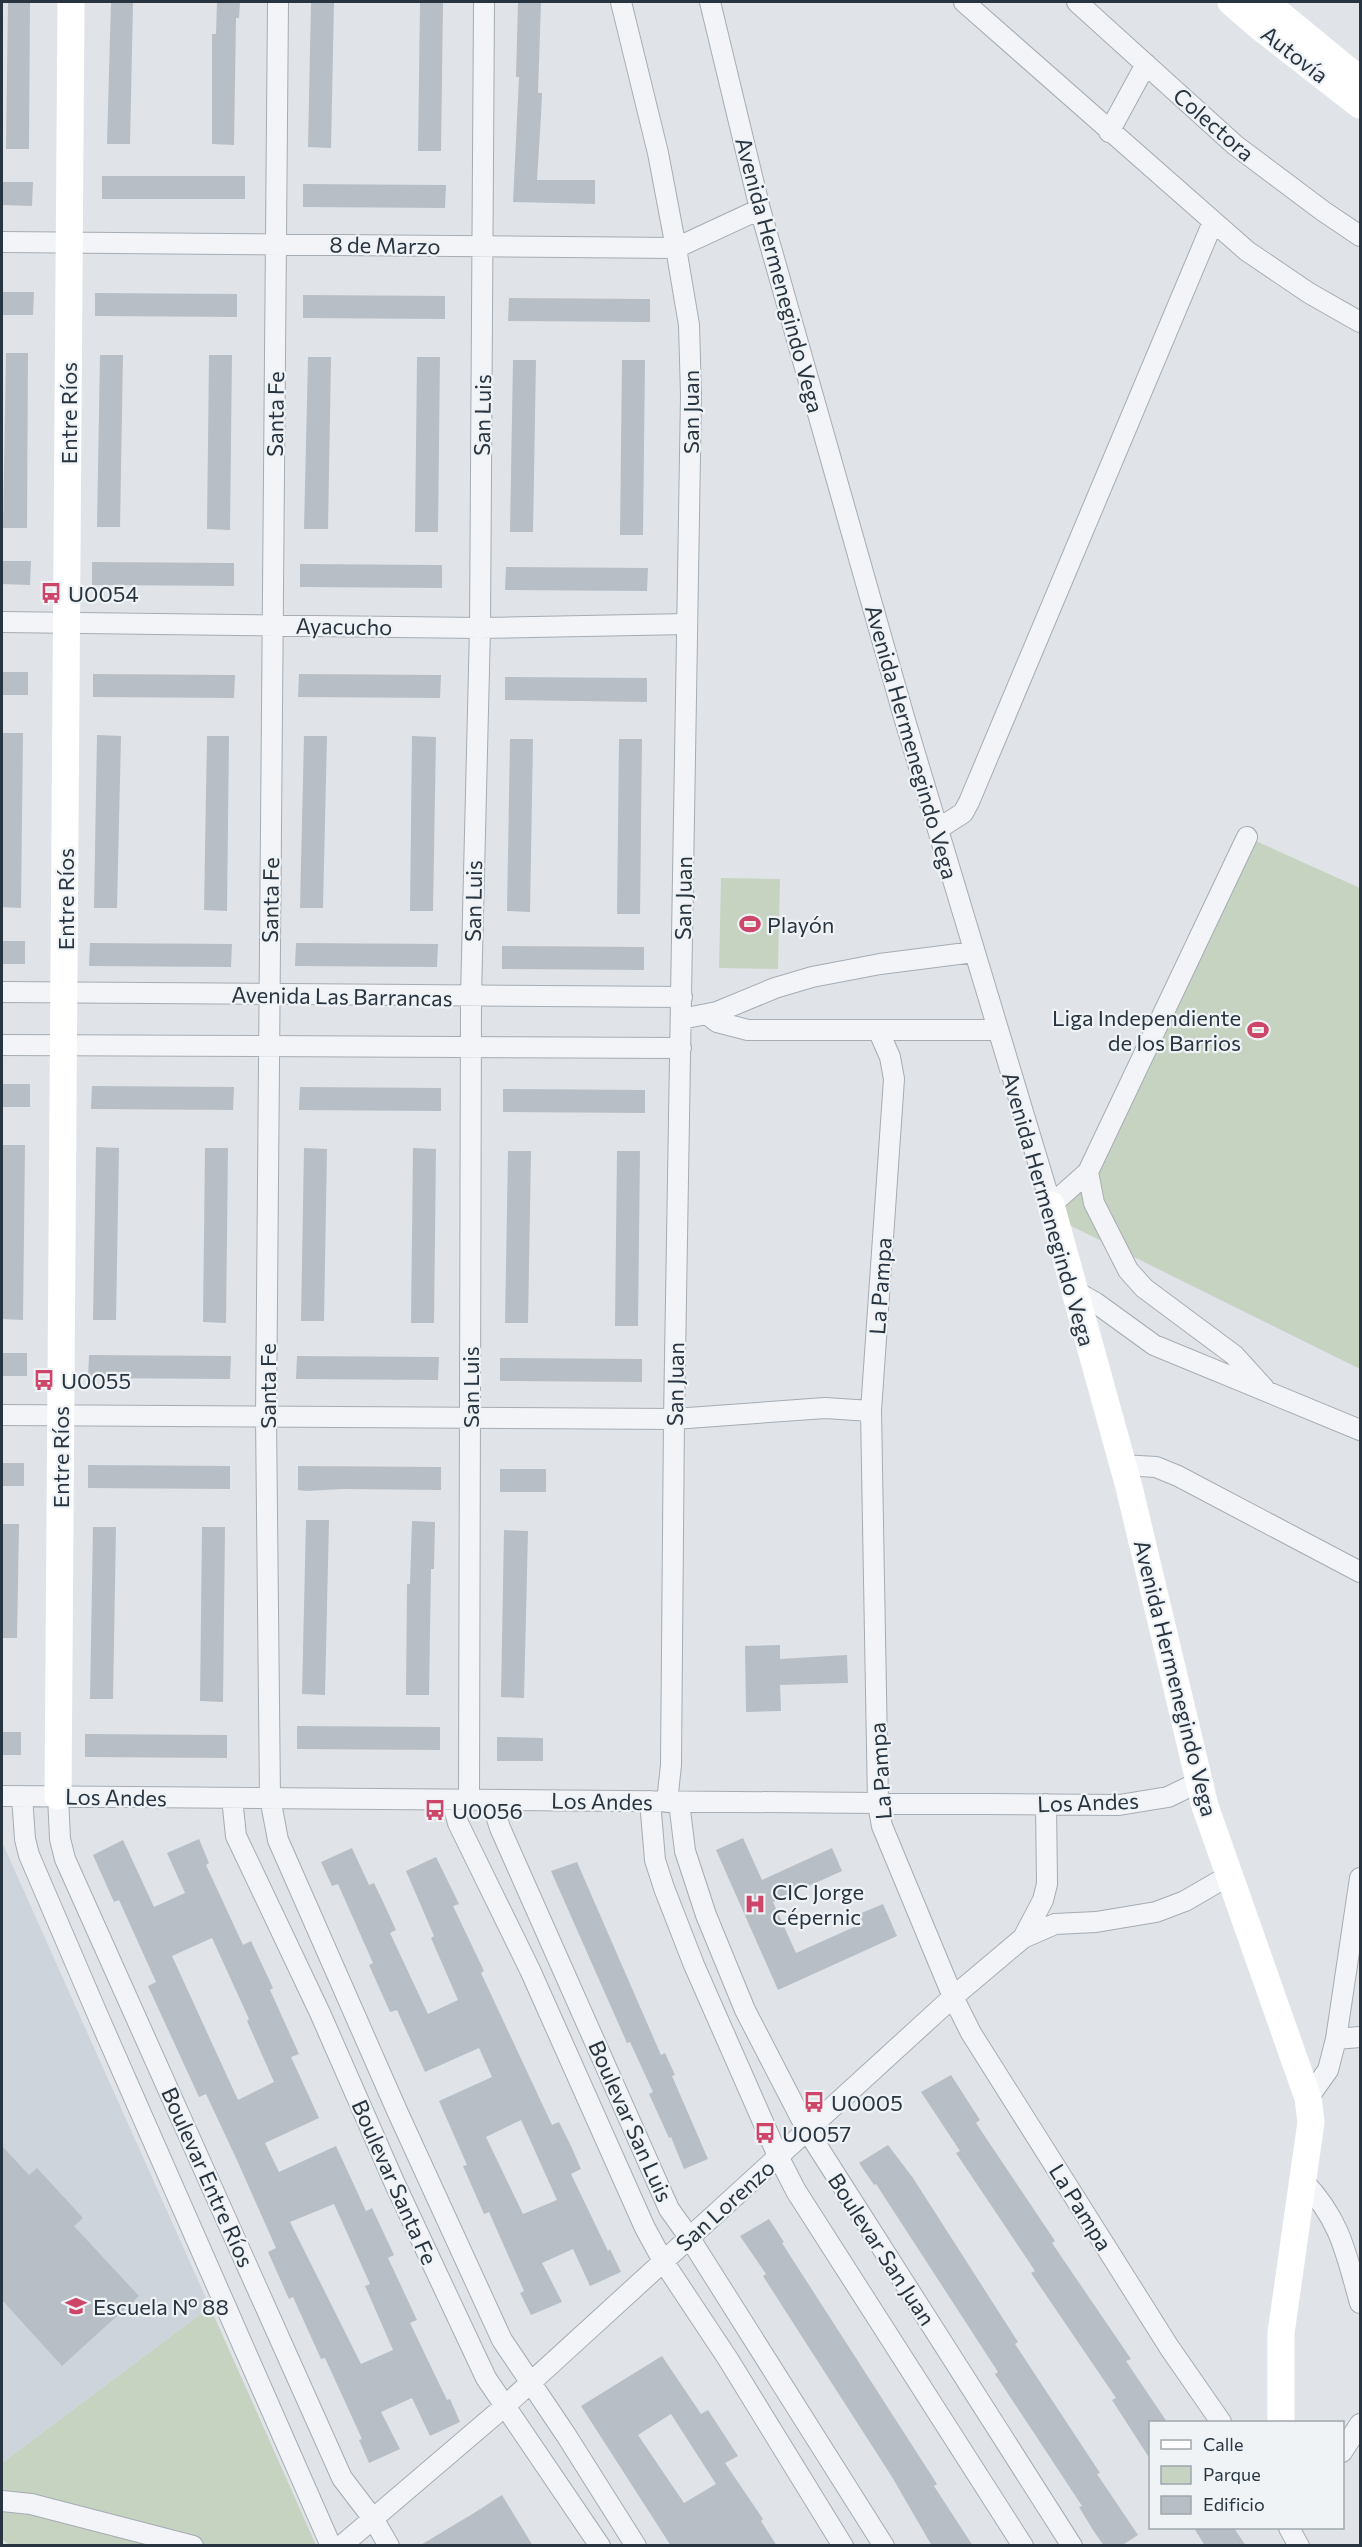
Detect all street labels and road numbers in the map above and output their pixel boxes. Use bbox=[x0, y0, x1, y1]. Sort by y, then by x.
street label: Autovía bbox=[1256, 20, 1334, 88]
street label: Colectora bbox=[1168, 82, 1260, 166]
street label: Avenida Hermenegindo Vega bbox=[730, 134, 830, 416]
street label: 8 de Marzo bbox=[329, 231, 441, 259]
street label: Entre Ríos bbox=[55, 362, 82, 464]
street label: San Juan bbox=[677, 370, 704, 454]
street label: Santa Fe bbox=[261, 371, 289, 457]
street label: San Luis bbox=[468, 374, 496, 456]
street label: Avenida Hermenegindo Vega bbox=[860, 602, 964, 882]
street label: Ayacucho bbox=[295, 612, 393, 640]
street label: Entre Ríos bbox=[52, 848, 79, 950]
street label: San Juan bbox=[669, 856, 697, 940]
street label: Santa Fe bbox=[256, 857, 284, 943]
street label: San Luis bbox=[459, 860, 487, 942]
street label: Avenida Las Barrancas bbox=[231, 981, 453, 1011]
street label: Avenida Hermenegindo Vega bbox=[997, 1069, 1101, 1349]
street label: La Pampa bbox=[863, 1237, 897, 1335]
street label: San Juan bbox=[661, 1342, 689, 1426]
street label: Santa Fe bbox=[254, 1343, 281, 1429]
street label: San Luis bbox=[457, 1346, 484, 1428]
street label: Entre Ríos bbox=[47, 1406, 74, 1508]
street label: Avenida Hermenegindo Vega bbox=[1129, 1537, 1223, 1819]
street label: La Pampa bbox=[863, 1722, 897, 1820]
street label: Los Andes bbox=[65, 1783, 167, 1811]
street label: Los Andes bbox=[551, 1787, 653, 1815]
street label: Los Andes bbox=[1037, 1787, 1139, 1817]
street label: Boulevar San Luis bbox=[583, 2036, 679, 2206]
street label: Boulevar Entre Ríos bbox=[156, 2083, 260, 2271]
street label: Boulevar Santa Fe bbox=[347, 2095, 443, 2269]
street label: San Lorenzo bbox=[670, 2154, 780, 2256]
street label: La Pampa bbox=[1044, 2159, 1118, 2255]
street label: Boulevar San Juan bbox=[823, 2168, 941, 2330]

